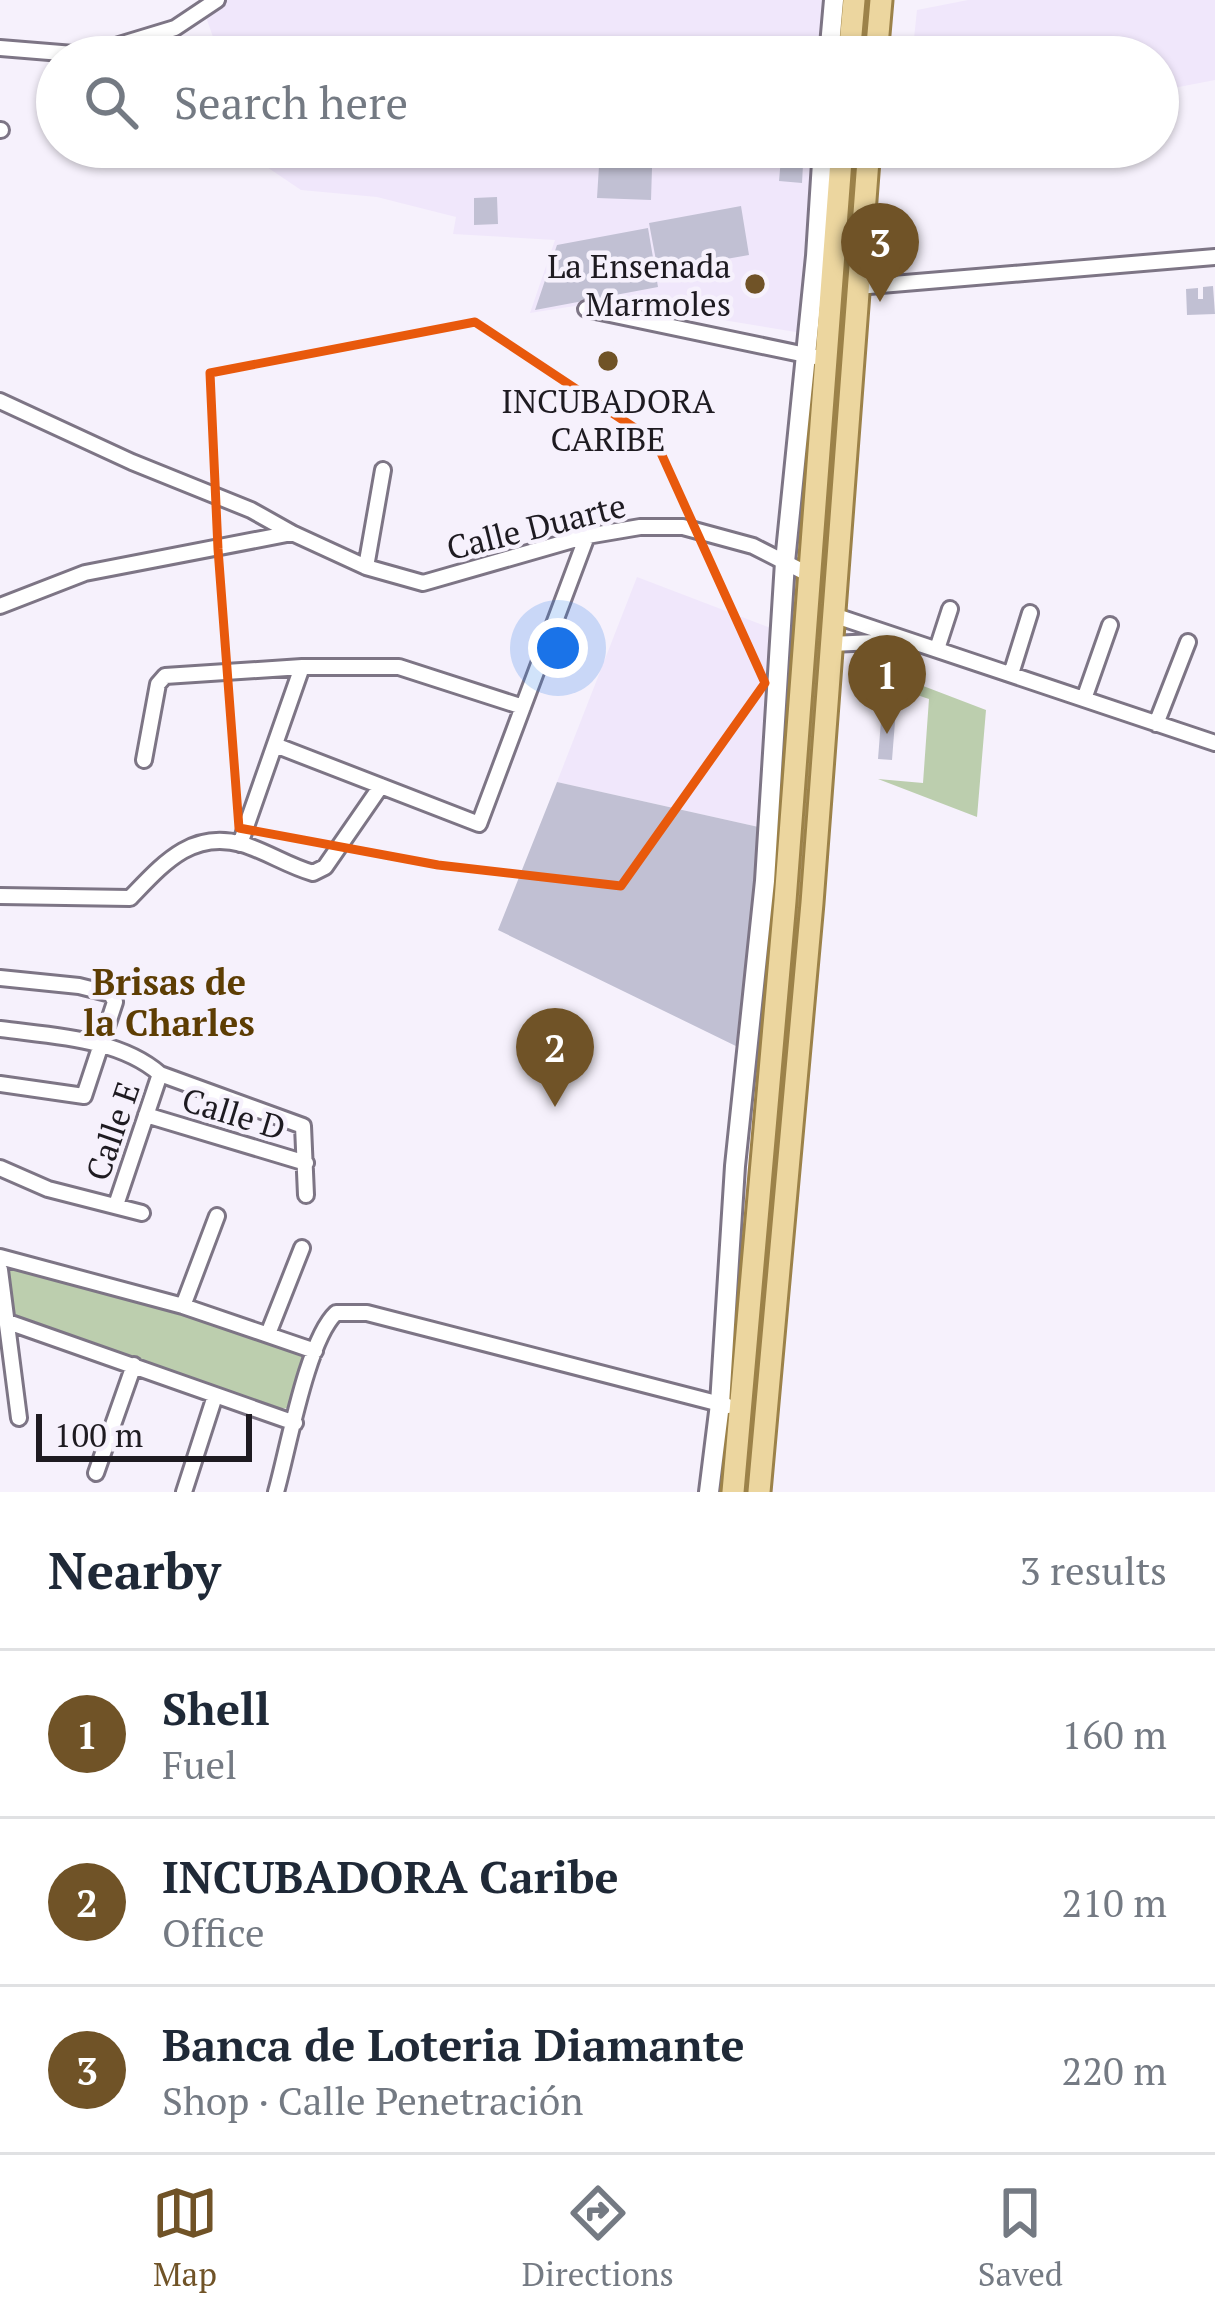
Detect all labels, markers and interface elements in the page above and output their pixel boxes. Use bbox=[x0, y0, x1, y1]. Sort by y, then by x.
search box bbox=[36, 36, 1179, 168]
icon: search bbox=[78, 69, 144, 135]
text: Search here bbox=[174, 72, 408, 132]
pin: 3 bbox=[841, 203, 919, 302]
place label: La Ensenada Marmoles bbox=[547, 244, 731, 325]
marker: La Ensenada Marmoles bbox=[742, 271, 768, 297]
marker: INCUBADORA CARIBE bbox=[595, 348, 621, 374]
place label: INCUBADORA CARIBE bbox=[501, 379, 715, 460]
street label: Calle Duarte bbox=[442, 483, 630, 569]
your location bbox=[528, 618, 588, 678]
pin: 1 bbox=[848, 635, 926, 734]
district label: Brisas de la Charles bbox=[83, 958, 255, 1046]
pin: 2 bbox=[516, 1008, 594, 1107]
street label: Calle E bbox=[75, 1076, 149, 1186]
street label: Calle D bbox=[177, 1077, 291, 1149]
scale bar bbox=[36, 1408, 252, 1461]
text: 100 m bbox=[54, 1413, 143, 1456]
text: Nearby bbox=[48, 1536, 221, 1604]
text: 3 results bbox=[1020, 1544, 1167, 1596]
text: Shell bbox=[162, 1678, 270, 1738]
text: 1 bbox=[76, 1708, 98, 1760]
text: 160 m bbox=[1062, 1708, 1167, 1760]
text: Fuel bbox=[162, 1738, 237, 1790]
text: INCUBADORA Caribe bbox=[162, 1846, 619, 1906]
text: 2 bbox=[76, 1876, 98, 1928]
text: 210 m bbox=[1062, 1876, 1167, 1928]
text: Office bbox=[162, 1906, 265, 1958]
text: Banca de Loteria Diamante bbox=[162, 2014, 745, 2074]
text: 3 bbox=[76, 2044, 98, 2096]
text: 220 m bbox=[1062, 2044, 1167, 2096]
text: Shop · Calle Penetración bbox=[162, 2074, 583, 2126]
tab: Map bbox=[152, 2180, 218, 2295]
tab: Directions bbox=[522, 2180, 674, 2295]
tab: Saved bbox=[978, 2180, 1063, 2295]

